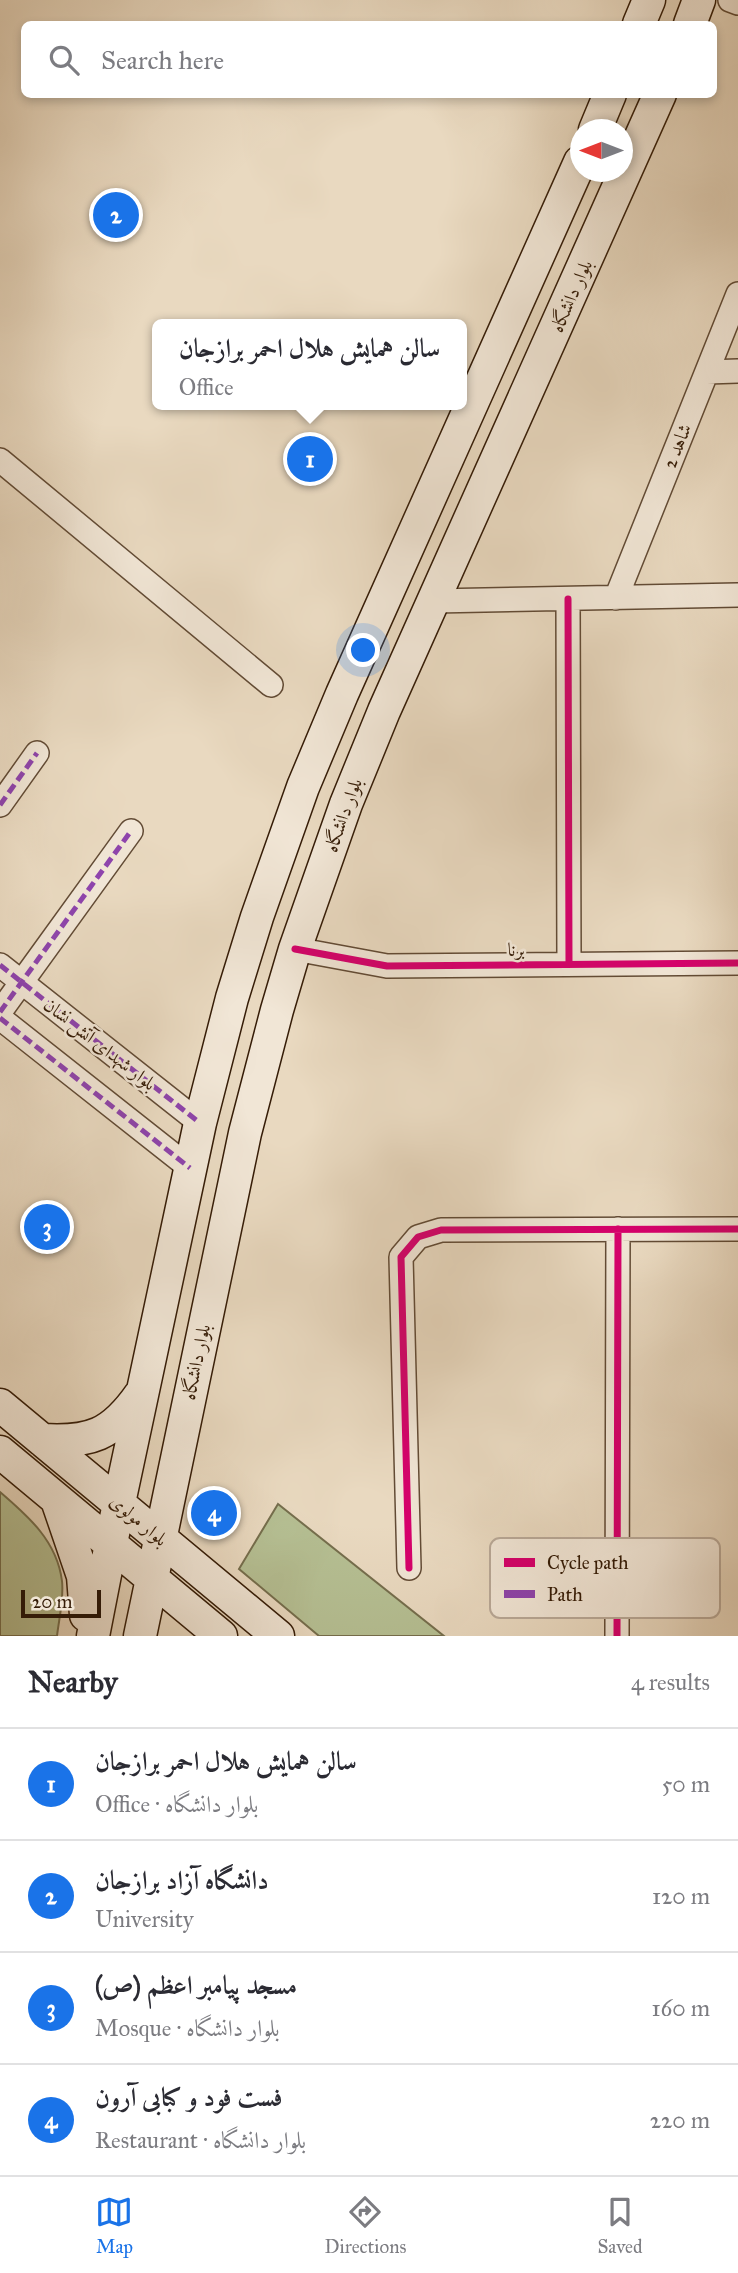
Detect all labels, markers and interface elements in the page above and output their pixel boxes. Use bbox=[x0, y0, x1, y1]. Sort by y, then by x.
search box bbox=[21, 21, 717, 98]
icon: search bbox=[45, 41, 83, 79]
text: Search here bbox=[101, 44, 224, 76]
north arrow bbox=[570, 119, 633, 182]
pin: 2 bbox=[93, 189, 139, 241]
street label: بلوار دانشگاه bbox=[544, 256, 597, 336]
popup bbox=[152, 319, 467, 410]
text: سالن همایش هلال احمر برازجان bbox=[179, 332, 440, 364]
text: Office bbox=[179, 373, 234, 401]
street label: شاهد 2 bbox=[658, 420, 696, 472]
pin: 1 bbox=[287, 433, 333, 485]
your location bbox=[346, 633, 380, 667]
street label: بلوار دانشگاه bbox=[318, 775, 367, 855]
street label: برنا bbox=[508, 938, 525, 961]
street label: بلوار شهدای آتش نشان bbox=[38, 993, 161, 1097]
pin: 3 bbox=[24, 1201, 70, 1253]
street label: بلوار دانشگاه bbox=[176, 1322, 215, 1402]
pin: 4 bbox=[191, 1487, 237, 1539]
street label: بلوار مولوی bbox=[105, 1489, 173, 1552]
legend bbox=[490, 1538, 720, 1618]
text: Cycle path bbox=[547, 1551, 629, 1574]
text: Path bbox=[547, 1583, 583, 1606]
scale bar bbox=[21, 1587, 102, 1619]
text: 20 m bbox=[32, 1590, 73, 1613]
text: Nearby bbox=[28, 1664, 118, 1700]
text: 4 results bbox=[631, 1668, 710, 1696]
text: سالن همایش هلال احمر برازجان bbox=[95, 1745, 357, 1777]
text: 1 bbox=[46, 1770, 56, 1798]
text: 50 m bbox=[662, 1770, 710, 1798]
text: Office · بلوار دانشگاه bbox=[95, 1790, 258, 1818]
text: دانشگاه آزاد برازجان bbox=[95, 1864, 269, 1896]
text: 2 bbox=[45, 1882, 57, 1910]
text: 120 m bbox=[652, 1882, 710, 1910]
text: University bbox=[95, 1905, 194, 1933]
text: مسجد پیامبر اعظم (ص) bbox=[95, 1969, 297, 2001]
text: 3 bbox=[46, 1994, 56, 2022]
text: 160 m bbox=[652, 1994, 710, 2022]
text: Mosque · بلوار دانشگاه bbox=[95, 2014, 280, 2042]
text: فست فود و کبابی آرون bbox=[95, 2081, 283, 2113]
text: 4 bbox=[45, 2106, 57, 2134]
text: 220 m bbox=[650, 2106, 710, 2134]
text: Restaurant · بلوار دانشگاه bbox=[95, 2126, 306, 2154]
tab: Map bbox=[95, 2193, 133, 2258]
tab: Directions bbox=[324, 2193, 406, 2258]
tab: Saved bbox=[597, 2193, 643, 2258]

